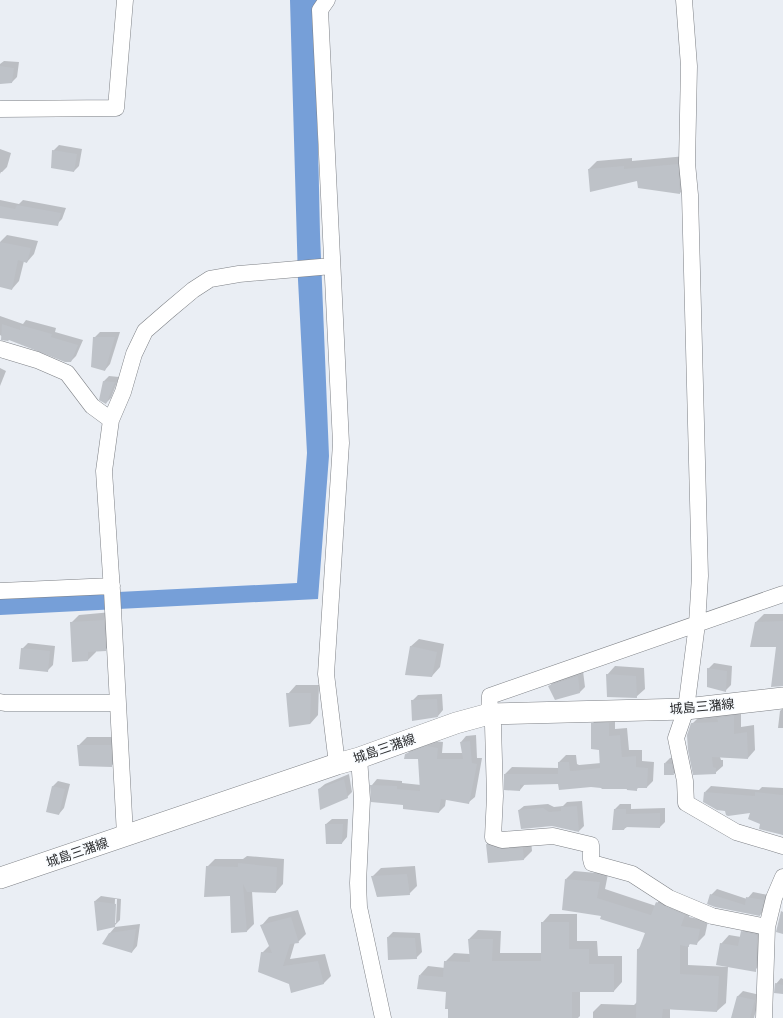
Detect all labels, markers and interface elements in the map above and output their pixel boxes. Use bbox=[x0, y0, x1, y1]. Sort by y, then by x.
street label: 城島三潴線 bbox=[669, 695, 735, 718]
street label: 城島三潴線 bbox=[351, 730, 418, 767]
street label: 城島三潴線 bbox=[44, 834, 111, 871]

